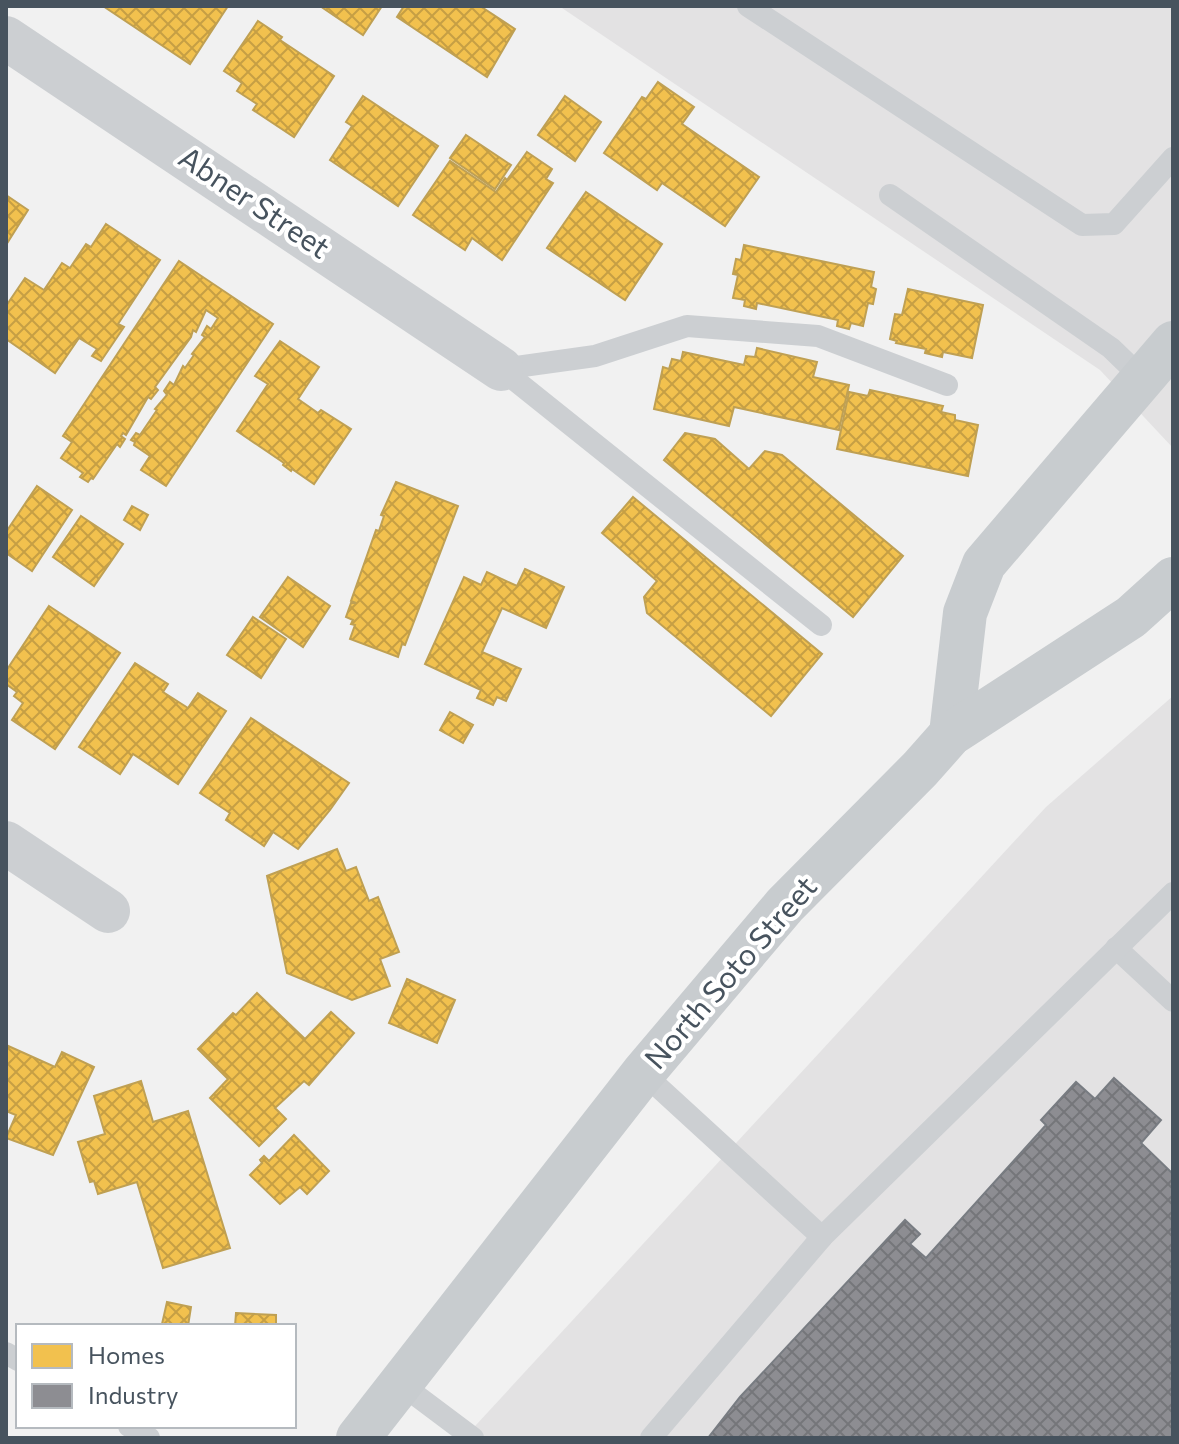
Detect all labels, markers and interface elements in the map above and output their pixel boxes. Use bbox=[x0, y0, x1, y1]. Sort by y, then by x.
street label: Abner Street bbox=[173, 137, 338, 265]
street label: North Soto Street bbox=[635, 867, 823, 1075]
legend bbox=[16, 1324, 296, 1428]
text: Homes bbox=[88, 1340, 165, 1369]
text: Industry bbox=[88, 1380, 178, 1409]

